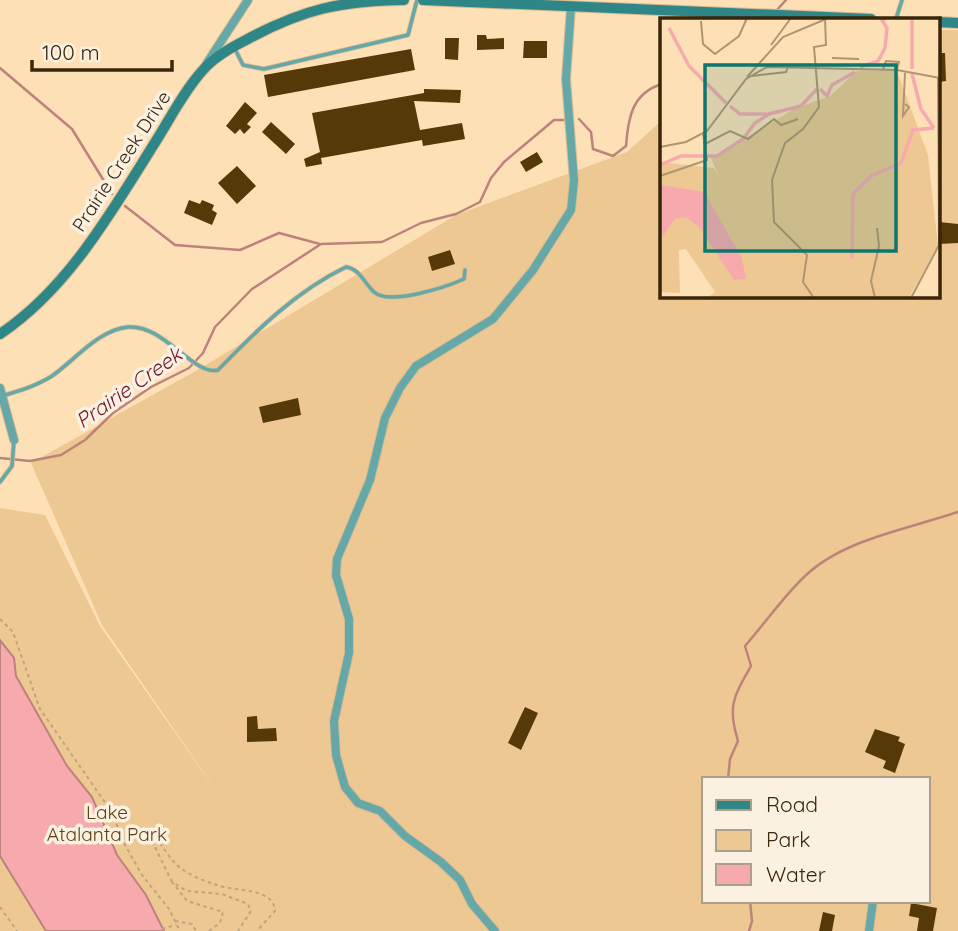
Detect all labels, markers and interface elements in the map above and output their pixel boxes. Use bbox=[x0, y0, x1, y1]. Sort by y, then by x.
inset map bbox=[660, 18, 940, 298]
scale bar bbox=[32, 28, 172, 72]
text: 100 m bbox=[42, 39, 100, 65]
street label: Prairie Creek Drive bbox=[67, 86, 175, 236]
water label: Prairie Creek bbox=[70, 340, 188, 433]
legend bbox=[702, 777, 930, 903]
text: Road bbox=[766, 791, 818, 817]
park label: Lake Atalanta Park bbox=[47, 800, 167, 846]
text: Park bbox=[766, 826, 810, 852]
text: Water bbox=[766, 861, 826, 887]

